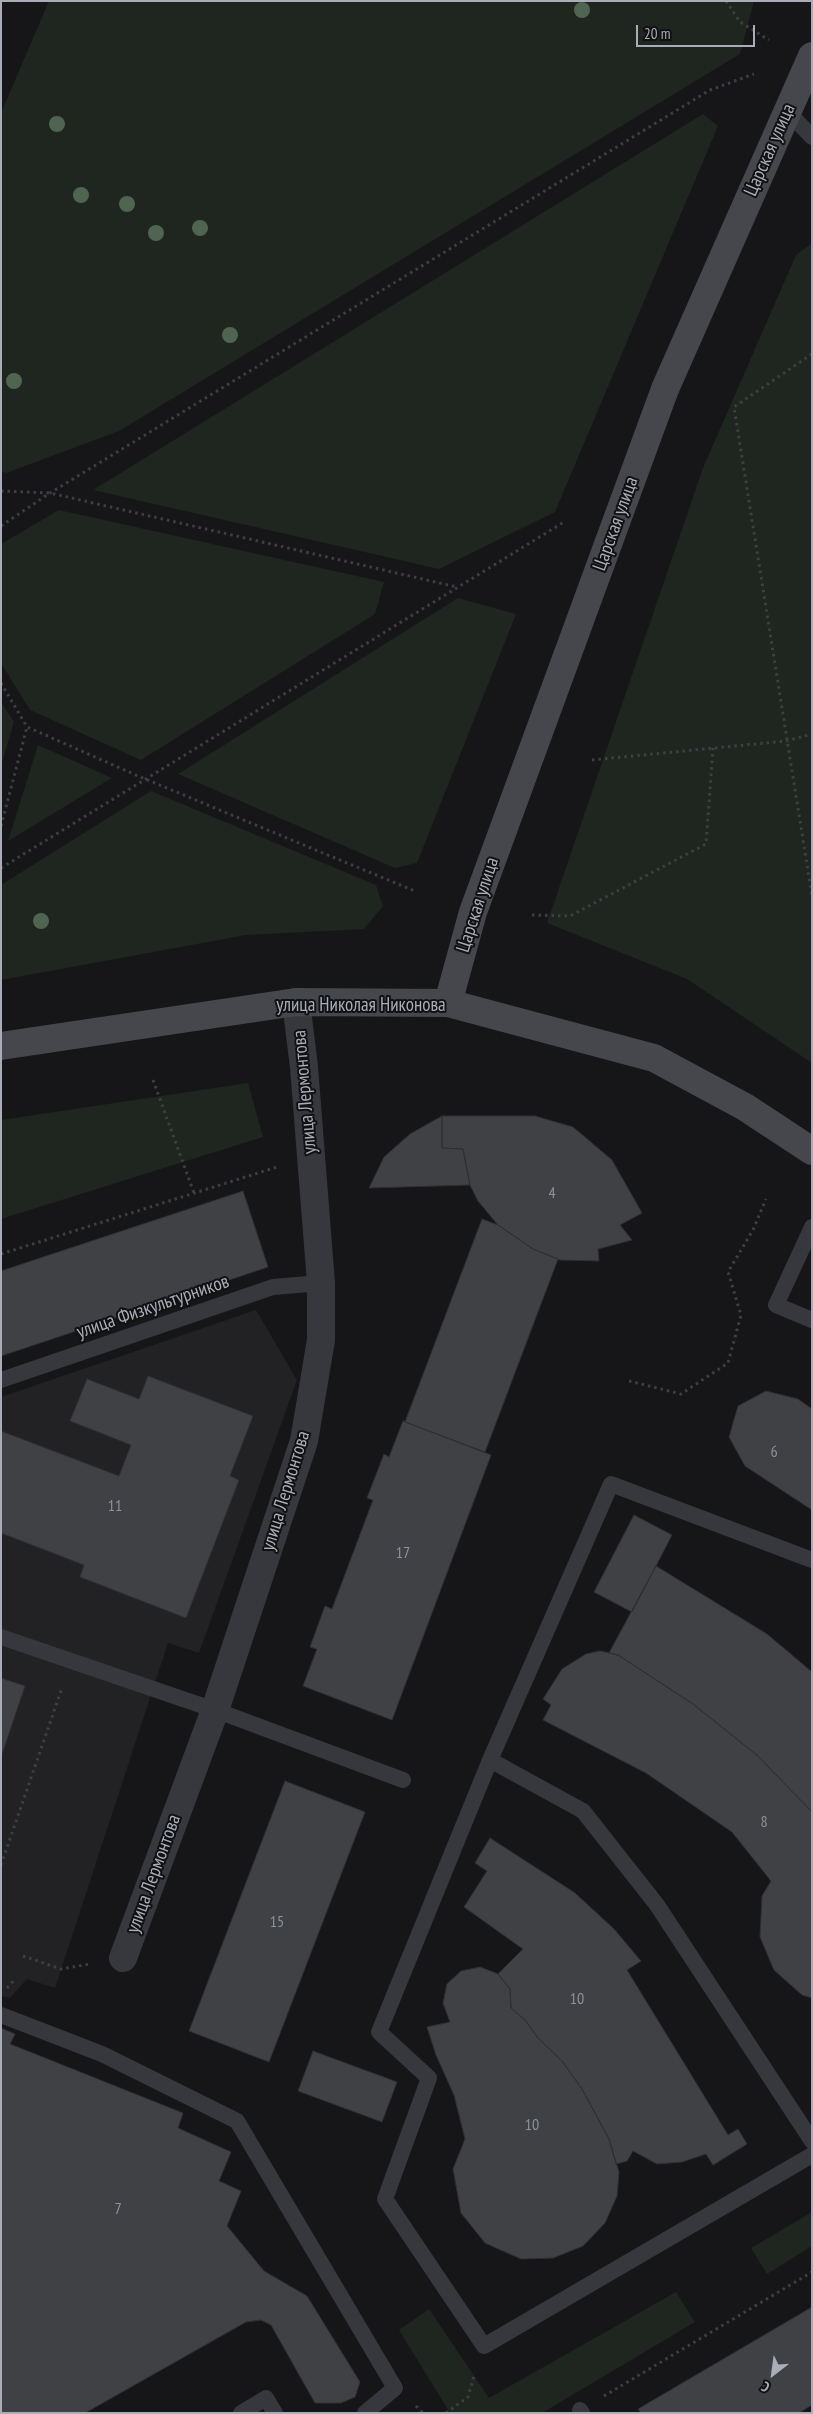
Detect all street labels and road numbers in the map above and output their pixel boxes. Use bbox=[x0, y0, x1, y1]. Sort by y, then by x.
street label: Царская улица bbox=[740, 100, 800, 200]
street label: Царская улица bbox=[588, 474, 644, 574]
street label: Царская улица bbox=[452, 855, 504, 955]
street label: улица Николая Никонова bbox=[276, 995, 446, 1017]
street label: улица Лермонтова bbox=[288, 1029, 322, 1155]
street label: улица Физкультурников bbox=[74, 1270, 232, 1344]
street label: улица Лермонтова bbox=[257, 1428, 315, 1554]
street label: улица Лермонтова bbox=[122, 1812, 186, 1936]

